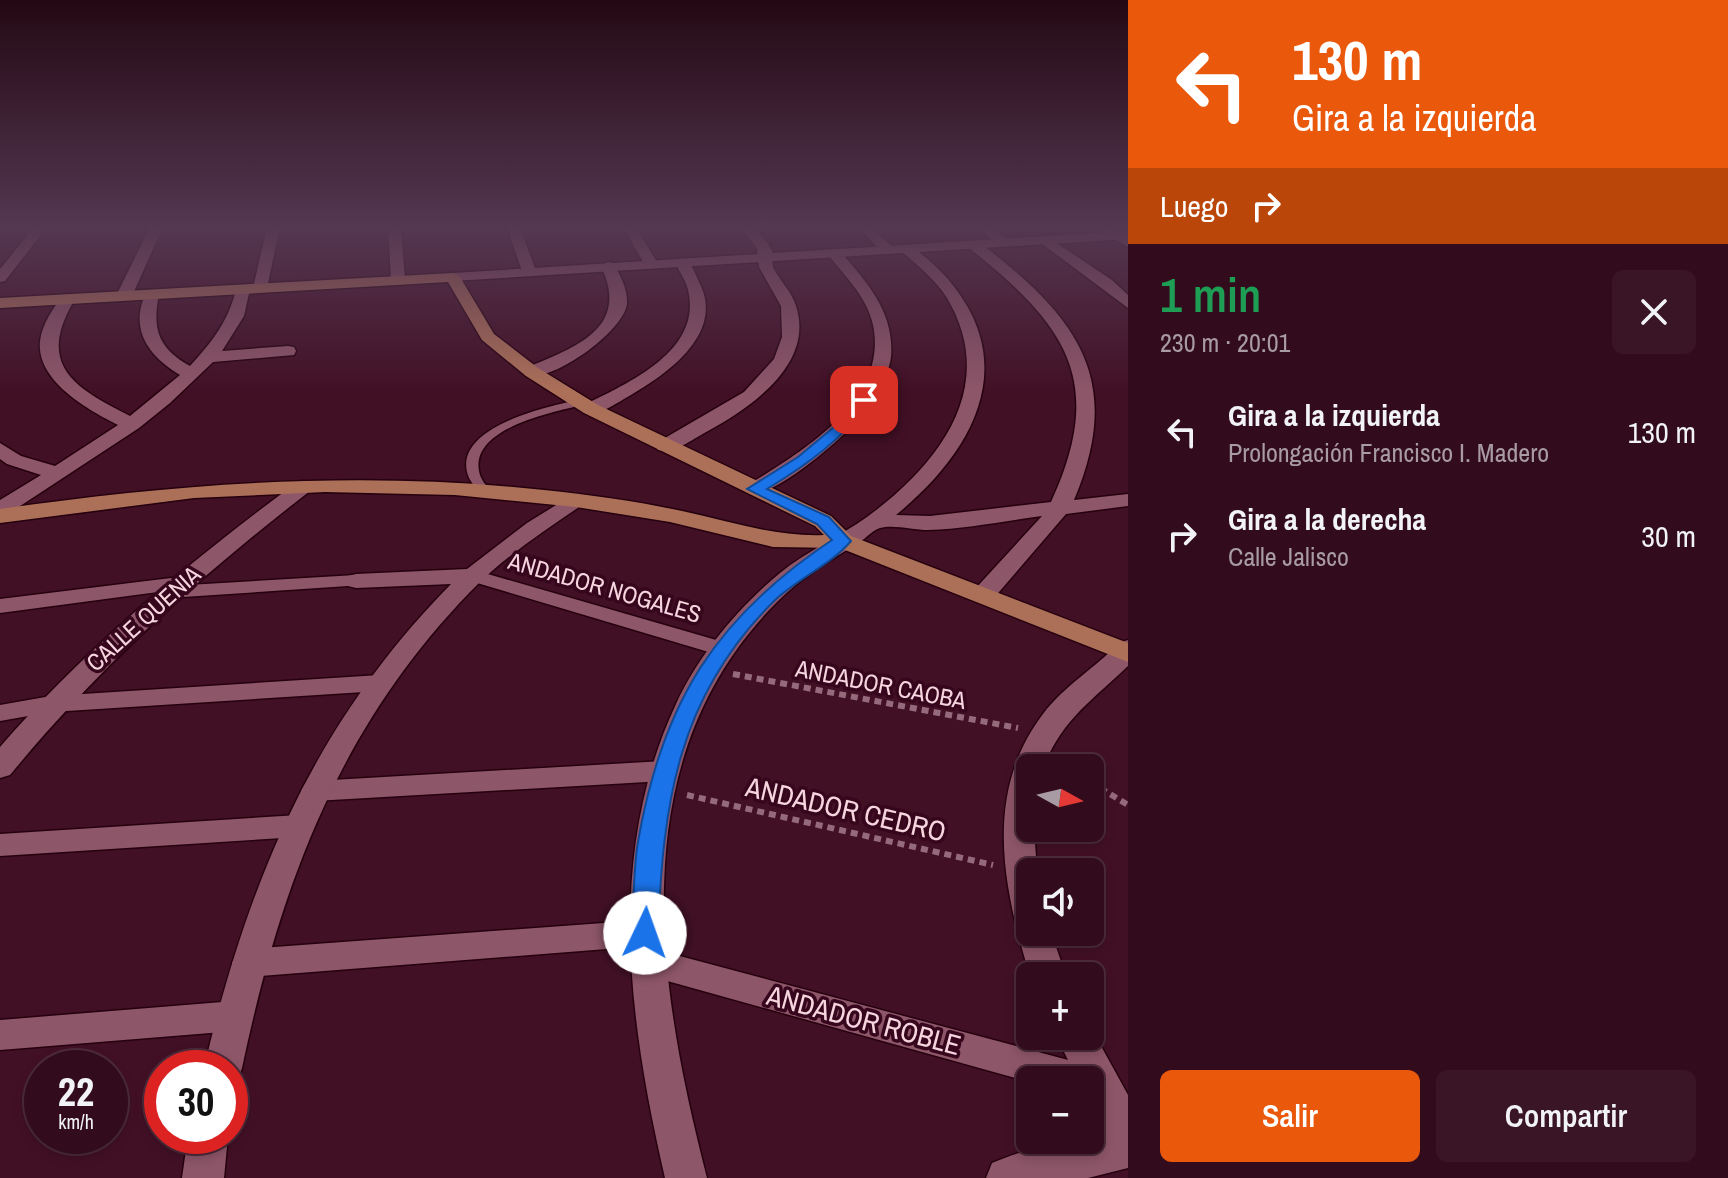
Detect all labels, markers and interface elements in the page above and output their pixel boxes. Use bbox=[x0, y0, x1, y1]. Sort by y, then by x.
text: 130 m bbox=[1292, 22, 1422, 97]
icon: left bbox=[1160, 32, 1264, 136]
text: Gira a la izquierda bbox=[1292, 94, 1537, 142]
icon: right bbox=[1244, 184, 1288, 228]
text: Luego bbox=[1160, 186, 1228, 226]
text: 1 min bbox=[1160, 262, 1261, 327]
button: close bbox=[1612, 270, 1696, 354]
text: 230 m · 20:01 bbox=[1160, 325, 1290, 360]
pin bbox=[830, 366, 898, 434]
icon: arrive bbox=[842, 378, 886, 422]
text: Gira a la izquierda bbox=[1228, 395, 1440, 435]
icon: left bbox=[1160, 410, 1204, 454]
text: 130 m bbox=[1628, 412, 1696, 452]
text: Prolongación Francisco I. Madero bbox=[1228, 435, 1549, 470]
text: Gira a la derecha bbox=[1228, 499, 1426, 539]
icon: right bbox=[1160, 514, 1204, 558]
text: 30 m bbox=[1641, 516, 1696, 556]
text: Calle Jalisco bbox=[1228, 539, 1349, 574]
street label: ANDADOR NOGALES bbox=[504, 544, 705, 630]
street label: CALLE QUENIA bbox=[79, 558, 208, 678]
street label: ANDADOR CAOBA bbox=[792, 652, 970, 716]
north arrow bbox=[1016, 754, 1104, 842]
map controls bbox=[1016, 754, 1104, 1154]
street label: ANDADOR CEDRO bbox=[741, 767, 950, 850]
button: sound bbox=[1016, 858, 1104, 946]
position arrow bbox=[603, 891, 687, 975]
button: + bbox=[1016, 962, 1104, 1050]
street label: ANDADOR ROBLE bbox=[762, 976, 965, 1064]
speed limit sign: 30 bbox=[144, 1050, 248, 1154]
text: 22 bbox=[58, 1065, 94, 1118]
button: − bbox=[1016, 1066, 1104, 1154]
button: Salir bbox=[1160, 1070, 1420, 1162]
button: Compartir bbox=[1436, 1070, 1696, 1162]
text: km/h bbox=[58, 1108, 94, 1135]

